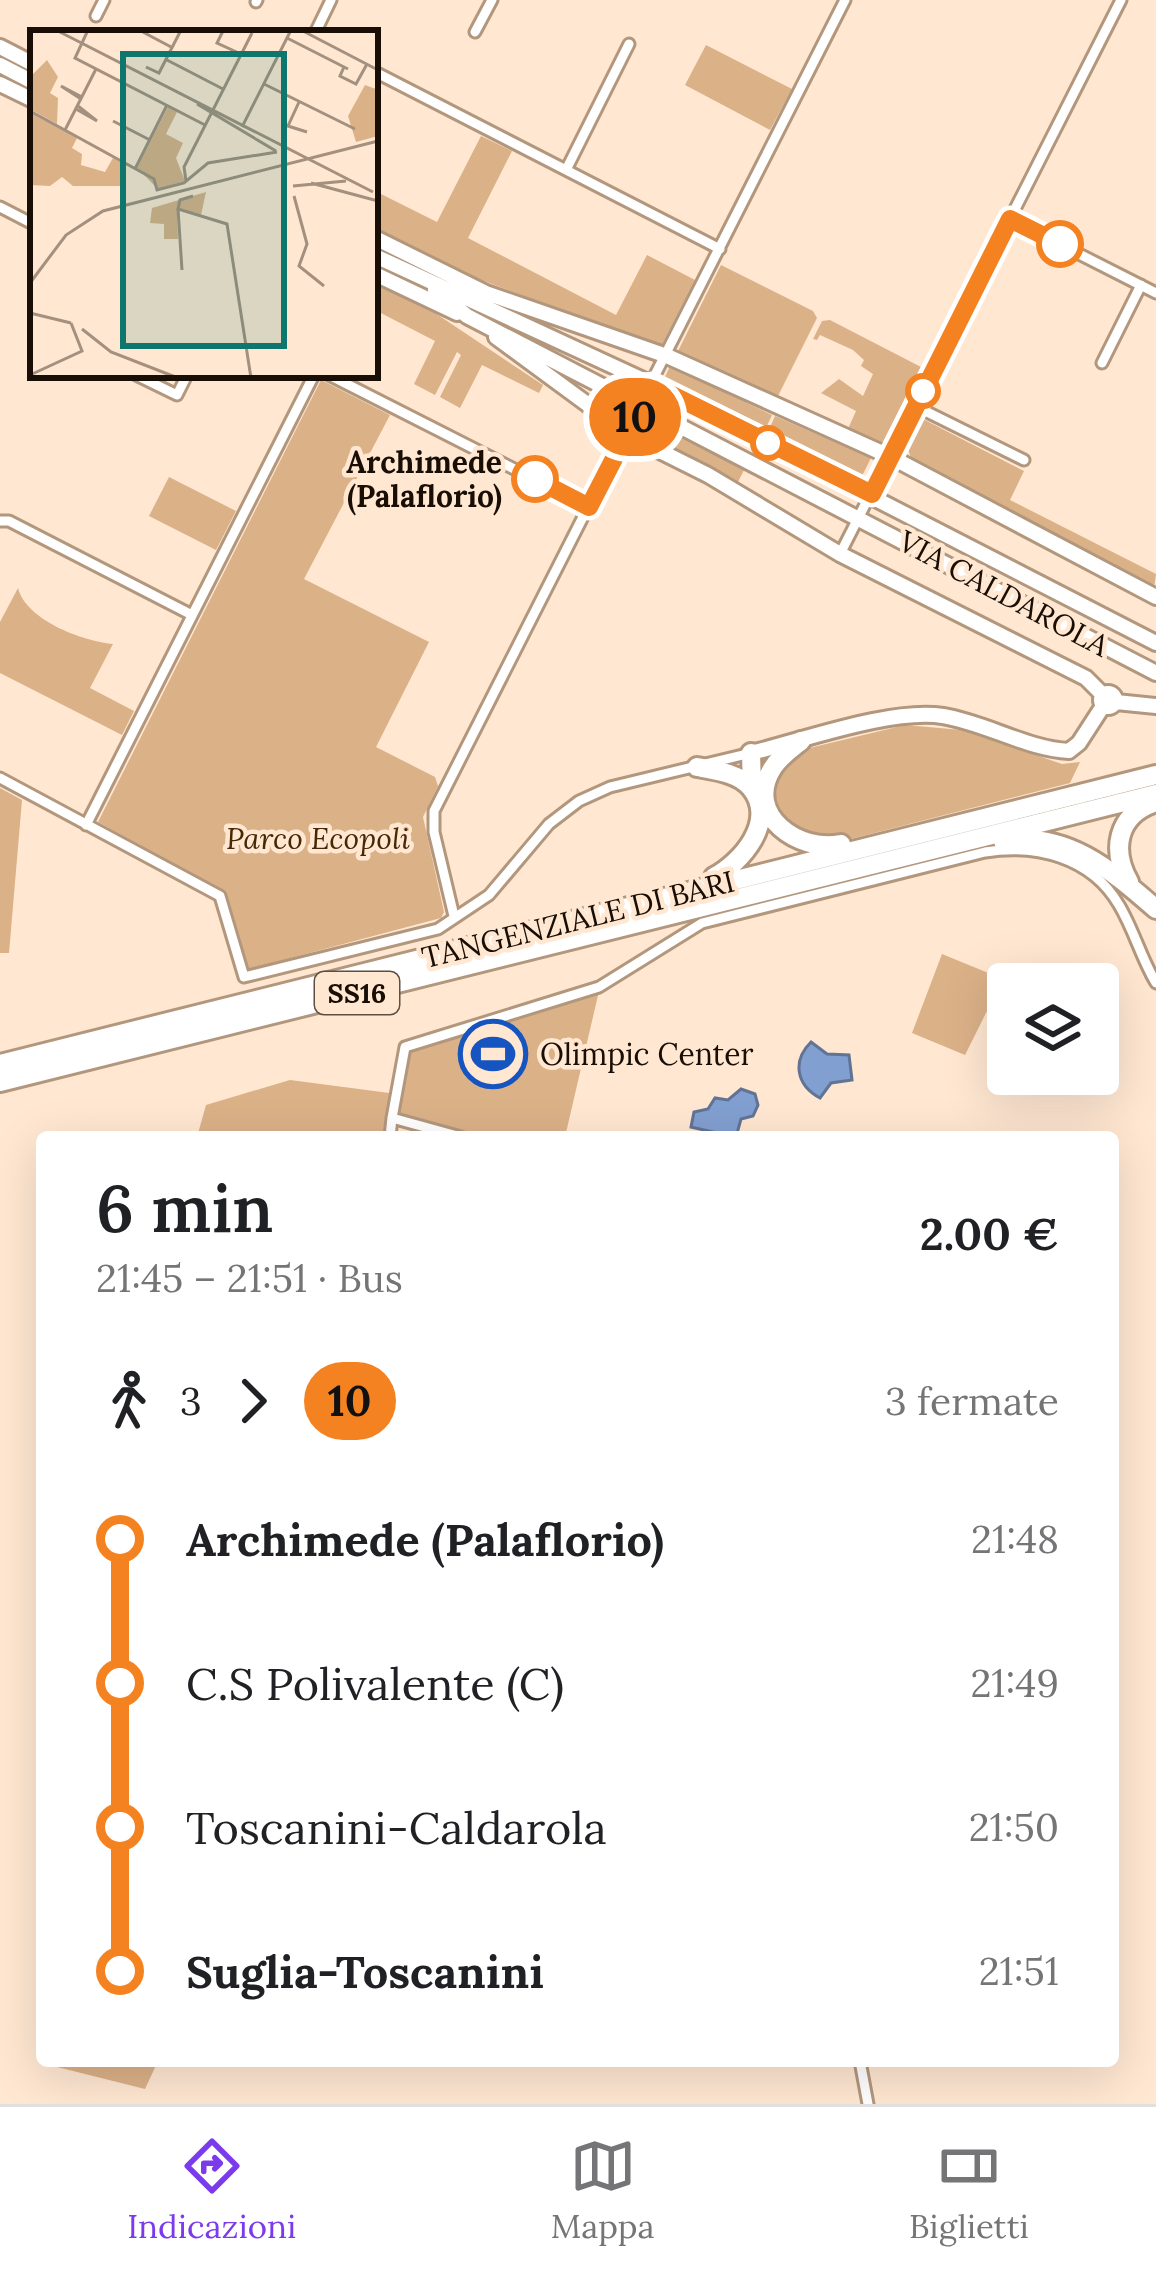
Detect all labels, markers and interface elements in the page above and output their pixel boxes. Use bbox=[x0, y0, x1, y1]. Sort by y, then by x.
inset map bbox=[30, 30, 378, 378]
unlabelled marker bbox=[1038, 222, 1082, 266]
unlabelled marker bbox=[907, 375, 939, 407]
line badge: 10 bbox=[581, 378, 689, 456]
text: 10 bbox=[613, 390, 657, 444]
unlabelled marker bbox=[752, 427, 784, 459]
place label: Archimede (Palaflorio) bbox=[346, 443, 502, 516]
marker: Archimede (Palaflorio) bbox=[513, 457, 557, 501]
street label: VIA CALDAROLA bbox=[891, 521, 1117, 665]
park label: Parco Ecopoli bbox=[226, 819, 410, 857]
street label: TANGENZIALE DI BARI bbox=[418, 862, 738, 976]
map controls bbox=[987, 963, 1119, 1095]
button: layers bbox=[987, 963, 1119, 1095]
road number: SS16 bbox=[315, 972, 399, 1014]
sports icon: Olimpic Center bbox=[458, 1019, 528, 1089]
place label: Olimpic Center bbox=[540, 1035, 753, 1073]
text: 6 min bbox=[96, 1166, 274, 1250]
text: 2.00 € bbox=[920, 1205, 1059, 1262]
text: 21:45 – 21:51 · Bus bbox=[96, 1253, 403, 1303]
icon: walk bbox=[96, 1368, 162, 1434]
icon: forward bbox=[220, 1368, 286, 1434]
text: 10 bbox=[328, 1374, 372, 1428]
text: 3 bbox=[180, 1376, 202, 1426]
text: 3 fermate bbox=[885, 1376, 1059, 1426]
text: Archimede (Palaflorio) bbox=[186, 1511, 664, 1568]
text: 21:48 bbox=[971, 1514, 1059, 1564]
text: C.S Polivalente (C) bbox=[186, 1655, 564, 1712]
text: 21:49 bbox=[970, 1658, 1059, 1708]
text: Toscanini-Caldarola bbox=[186, 1799, 607, 1856]
text: 21:50 bbox=[969, 1802, 1059, 1852]
text: Suglia-Toscanini bbox=[186, 1943, 544, 2000]
text: 21:51 bbox=[979, 1946, 1059, 1996]
tab: Indicazioni bbox=[127, 2133, 296, 2247]
tab: Mappa bbox=[551, 2133, 655, 2247]
tab: Biglietti bbox=[909, 2133, 1029, 2247]

